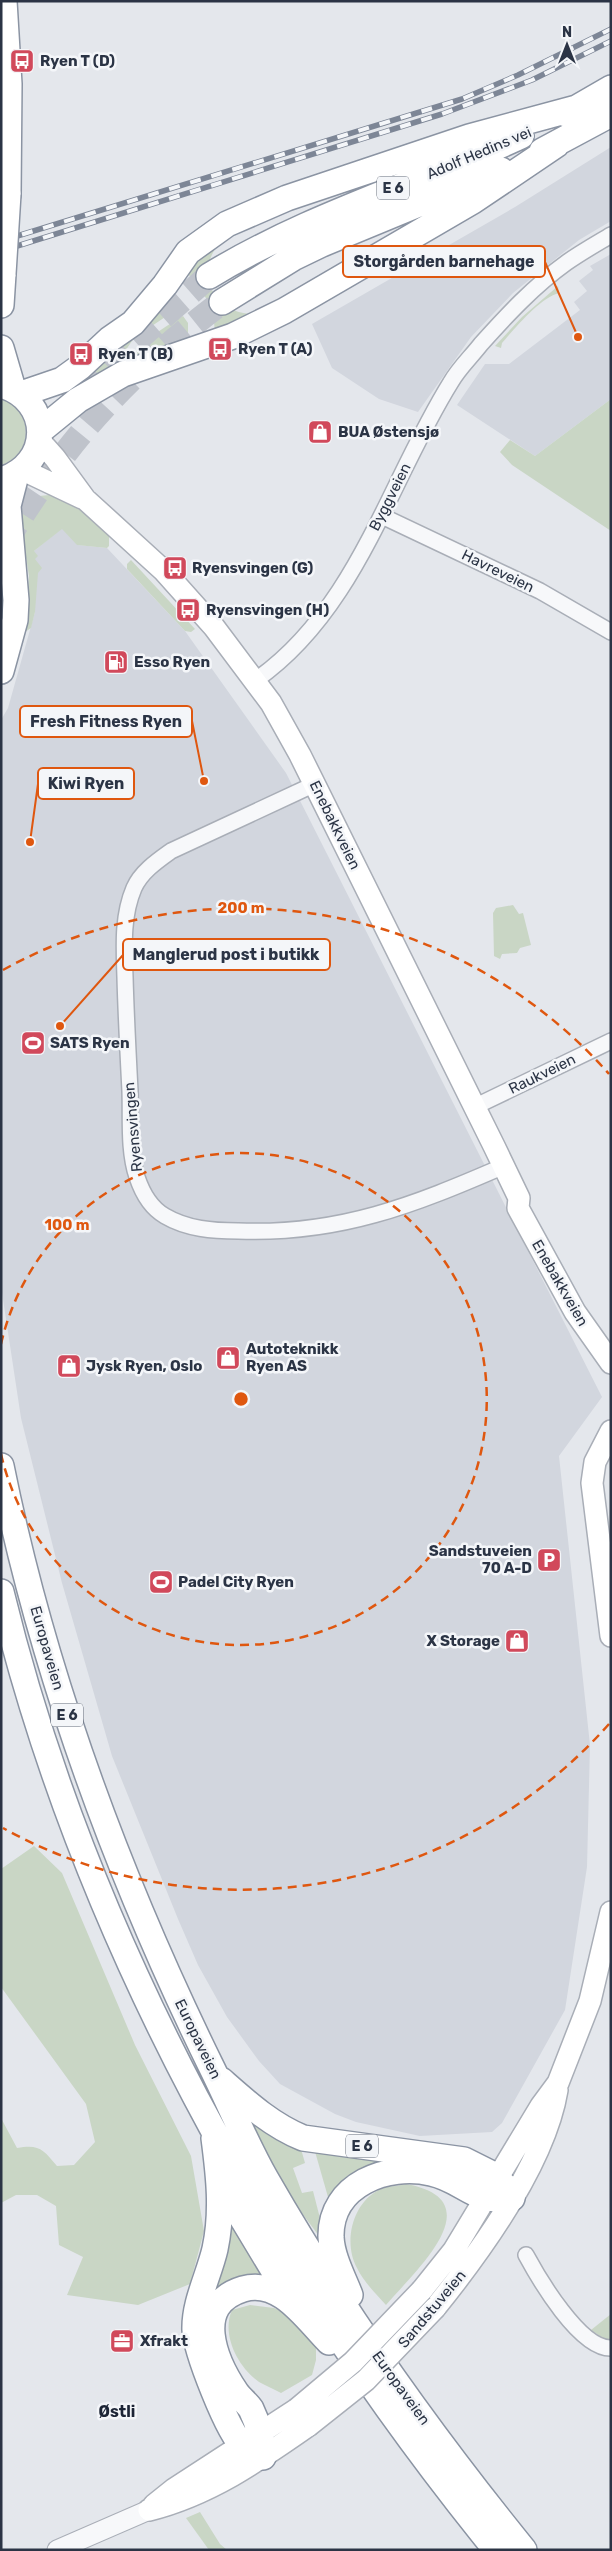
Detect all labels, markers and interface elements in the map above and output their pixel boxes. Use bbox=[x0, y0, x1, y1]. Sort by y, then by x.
north arrow bbox=[542, 20, 592, 70]
text: N bbox=[562, 24, 572, 41]
bus stop icon: Ryen T (D) bbox=[9, 48, 35, 74]
place label: Ryen T (D) bbox=[40, 52, 115, 70]
street label: Adolf Hedins vei bbox=[424, 123, 534, 183]
road number: E 6 bbox=[377, 177, 409, 200]
callout: Storgården barnehage bbox=[343, 246, 545, 277]
text: Storgården barnehage bbox=[353, 252, 535, 271]
bus stop icon: Ryen T (A) bbox=[207, 336, 233, 362]
place label: Ryen T (A) bbox=[238, 340, 313, 358]
bus stop icon: Ryen T (B) bbox=[68, 341, 94, 367]
place label: Ryen T (B) bbox=[98, 345, 173, 363]
shop icon: BUA Østensjø bbox=[307, 419, 333, 445]
place label: BUA Østensjø bbox=[338, 423, 439, 441]
street label: Byggveien bbox=[365, 460, 415, 534]
street label: Havreveien bbox=[459, 546, 537, 596]
bus stop icon: Ryensvingen (G) bbox=[162, 555, 188, 581]
place label: Ryensvingen (G) bbox=[192, 559, 313, 577]
bus stop icon: Ryensvingen (H) bbox=[175, 597, 201, 623]
place label: Ryensvingen (H) bbox=[206, 601, 329, 619]
fuel station icon: Esso Ryen bbox=[103, 649, 129, 675]
place label: Esso Ryen bbox=[134, 653, 210, 671]
callout: Fresh Fitness Ryen bbox=[20, 706, 192, 737]
text: Fresh Fitness Ryen bbox=[30, 712, 182, 731]
callout: Kiwi Ryen bbox=[38, 768, 134, 799]
text: Kiwi Ryen bbox=[48, 774, 124, 793]
street label: Enebakkveien bbox=[306, 778, 364, 872]
text: 200 m bbox=[217, 899, 265, 917]
callout: Manglerud post i butikk bbox=[123, 939, 330, 970]
text: Manglerud post i butikk bbox=[133, 945, 320, 964]
sports icon: SATS Ryen bbox=[20, 1030, 46, 1056]
place label: SATS Ryen bbox=[50, 1034, 130, 1052]
street label: Raukveien bbox=[506, 1050, 578, 1098]
street label: Ryensvingen bbox=[120, 1081, 146, 1173]
text: 100 m bbox=[45, 1216, 89, 1234]
street label: Enebakkveien bbox=[528, 1237, 592, 1329]
place label: Autoteknikk Ryen AS bbox=[246, 1340, 339, 1375]
shop icon: Autoteknikk Ryen AS bbox=[215, 1345, 241, 1371]
shop icon: Jysk Ryen, Oslo bbox=[56, 1353, 82, 1379]
place label: Jysk Ryen, Oslo bbox=[86, 1357, 202, 1375]
centre of rings bbox=[232, 1390, 250, 1408]
place label: Sandstuveien 70 A-D bbox=[429, 1542, 532, 1577]
parking icon: Sandstuveien 70 A-D bbox=[536, 1547, 562, 1573]
sports icon: Padel City Ryen bbox=[148, 1569, 174, 1595]
place label: Padel City Ryen bbox=[178, 1573, 294, 1591]
street label: Europaveien bbox=[26, 1604, 68, 1692]
shop icon: X Storage bbox=[504, 1628, 530, 1654]
place label: X Storage bbox=[426, 1632, 500, 1650]
road number: E 6 bbox=[51, 1704, 83, 1726]
street label: Europaveien bbox=[171, 1996, 225, 2082]
road number: E 6 bbox=[346, 2134, 378, 2158]
street label: Sandstuveien bbox=[394, 2267, 470, 2351]
office icon: Xfrakt bbox=[109, 2328, 135, 2354]
place label: Xfrakt bbox=[140, 2332, 188, 2350]
street label: Europaveien bbox=[368, 2348, 434, 2428]
district label: Østli bbox=[99, 2402, 135, 2421]

